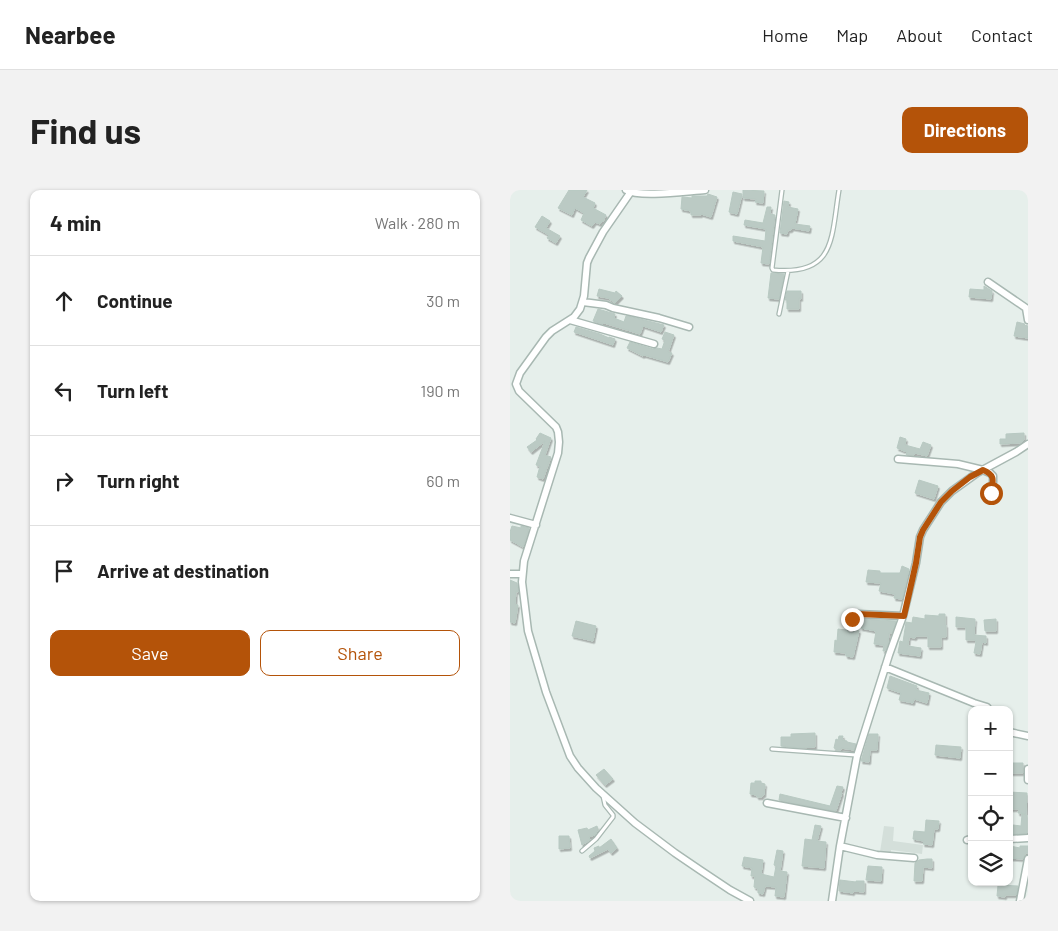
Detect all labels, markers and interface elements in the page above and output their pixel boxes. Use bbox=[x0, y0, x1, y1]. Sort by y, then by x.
text: Nearbee bbox=[25, 20, 116, 49]
text: Home bbox=[762, 24, 808, 46]
text: Map bbox=[836, 24, 868, 46]
text: About bbox=[896, 24, 943, 46]
text: Contact bbox=[971, 24, 1033, 46]
button: Directions bbox=[902, 107, 1028, 153]
text: Find us bbox=[30, 109, 141, 151]
text: 4 min bbox=[50, 210, 101, 235]
text: Walk · 280 m bbox=[375, 213, 460, 232]
icon: ahead bbox=[50, 287, 78, 315]
text: Continue bbox=[97, 289, 173, 312]
text: 30 m bbox=[426, 291, 460, 310]
icon: left bbox=[50, 377, 78, 405]
text: Turn left bbox=[97, 379, 168, 402]
text: 190 m bbox=[421, 381, 460, 400]
icon: right bbox=[50, 467, 78, 495]
text: Turn right bbox=[97, 469, 179, 492]
text: 60 m bbox=[426, 471, 460, 490]
route start bbox=[980, 482, 1003, 505]
icon: arrive bbox=[50, 557, 78, 585]
text: Arrive at destination bbox=[97, 559, 269, 582]
route end bbox=[841, 608, 864, 631]
button: Save bbox=[50, 630, 250, 676]
button: Share bbox=[260, 630, 460, 676]
map controls bbox=[968, 706, 1013, 886]
button: + bbox=[968, 706, 1013, 751]
button: − bbox=[968, 751, 1013, 796]
button: locate bbox=[968, 796, 1013, 841]
button: layers bbox=[968, 841, 1013, 886]

